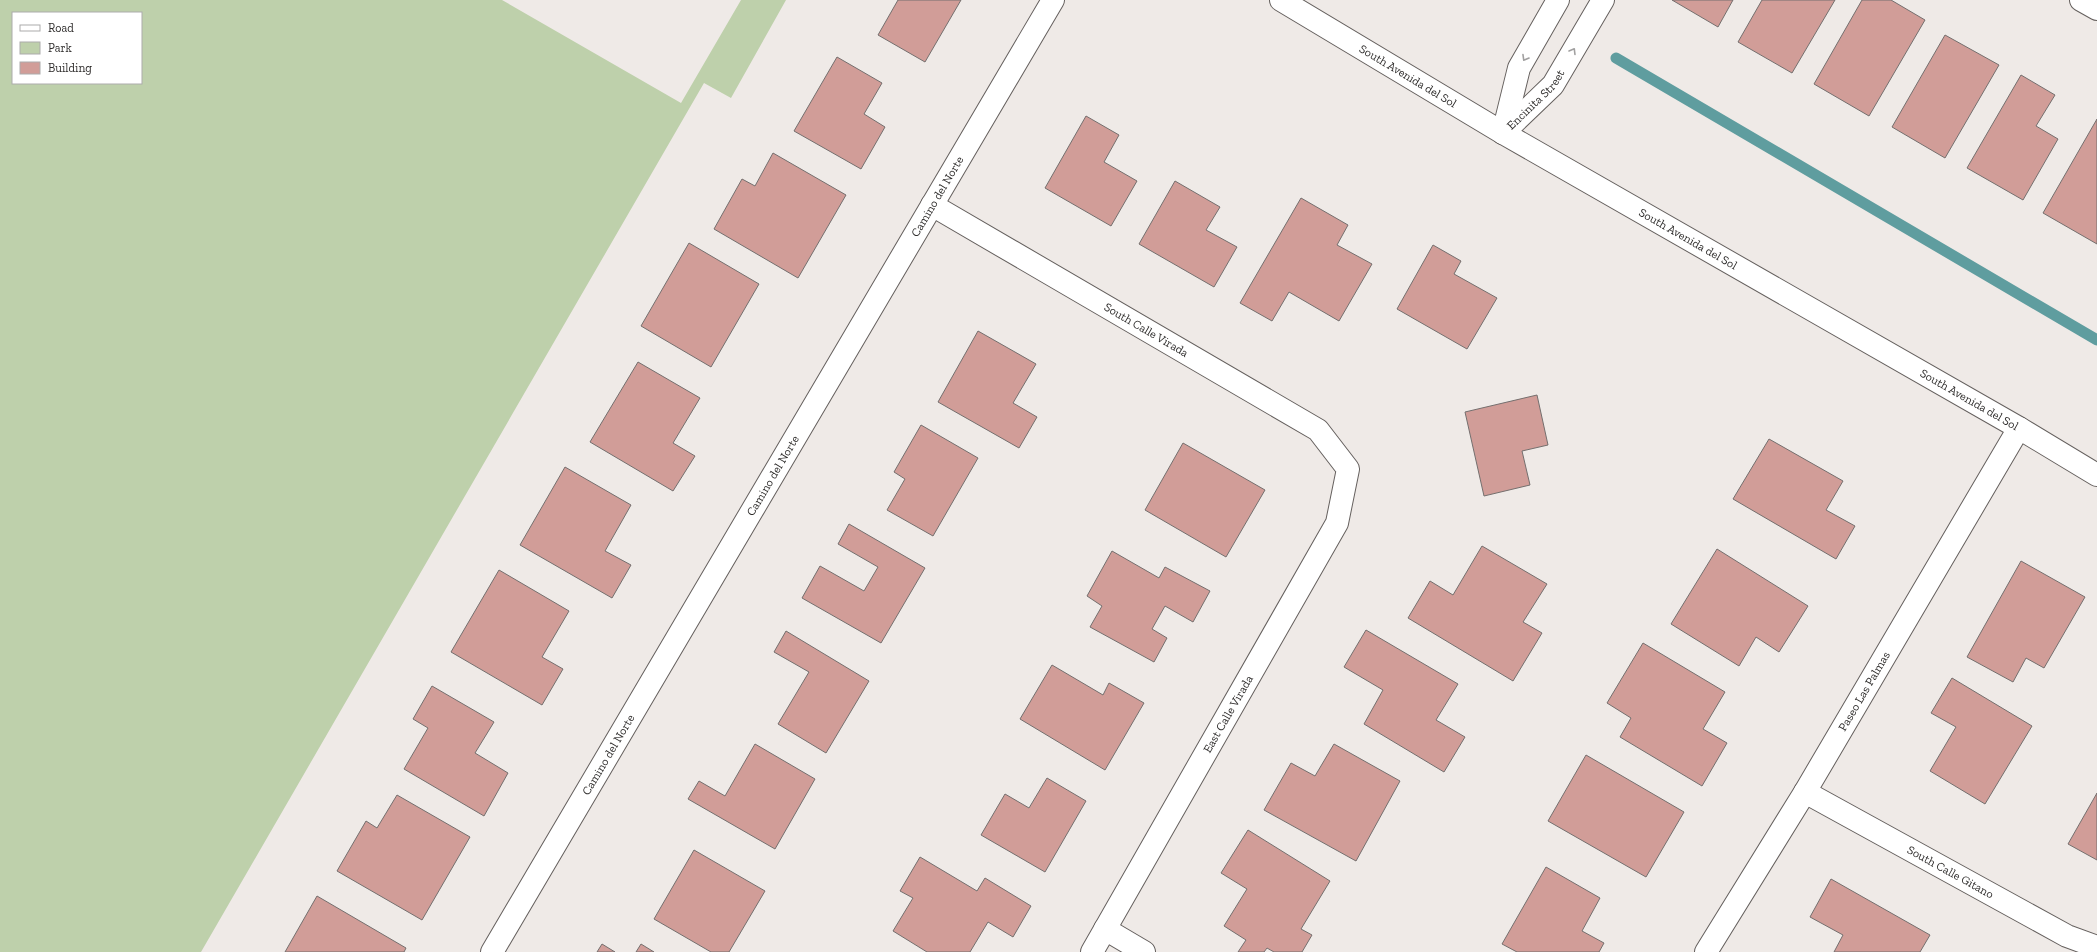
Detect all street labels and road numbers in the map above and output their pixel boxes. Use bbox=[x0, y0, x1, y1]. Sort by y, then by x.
street label: South Avenida del Sol bbox=[1357, 42, 1459, 111]
street label: Encinita Street bbox=[1504, 67, 1568, 132]
street label: Camino del Norte bbox=[908, 153, 967, 239]
street label: South Avenida del Sol bbox=[1637, 205, 1740, 272]
street label: South Calle Virada bbox=[1102, 300, 1191, 360]
street label: South Avenida del Sol bbox=[1918, 366, 2021, 433]
street label: Camino del Norte bbox=[744, 432, 802, 518]
street label: Paseo Las Palmas bbox=[1835, 649, 1893, 734]
street label: East Calle Virada bbox=[1200, 673, 1256, 755]
street label: Camino del Norte bbox=[579, 712, 638, 798]
street label: South Calle Gitano bbox=[1905, 843, 1996, 901]

